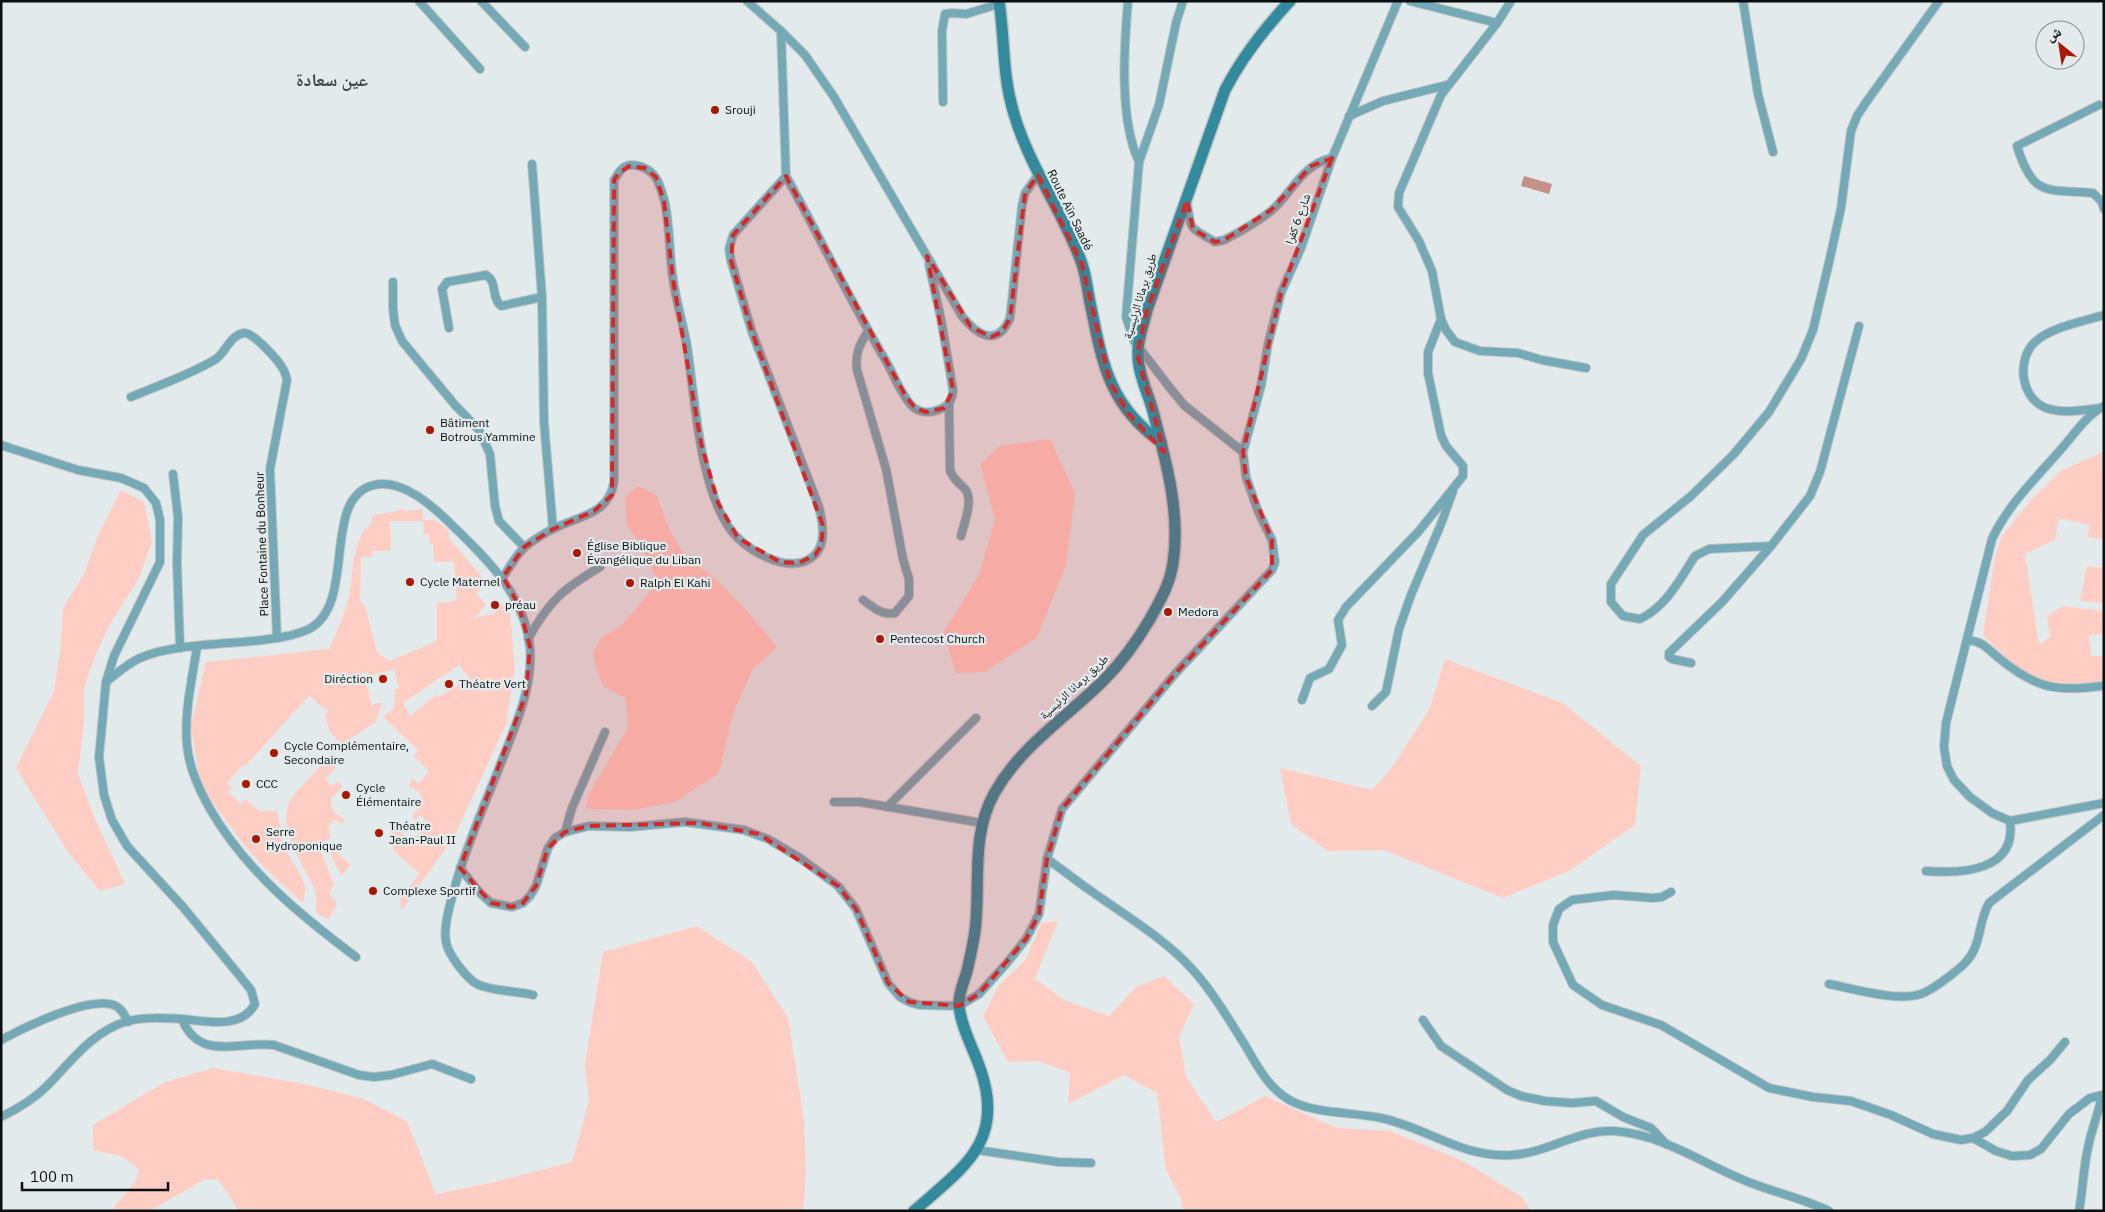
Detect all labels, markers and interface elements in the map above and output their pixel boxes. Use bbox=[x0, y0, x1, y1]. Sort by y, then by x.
north arrow bbox=[2035, 20, 2085, 70]
text: ش bbox=[2043, 22, 2065, 45]
district label: عين سعادة bbox=[296, 68, 368, 91]
place label: Srouji bbox=[725, 102, 756, 117]
marker: Srouji bbox=[709, 104, 721, 116]
street label: Route Aïn Saadé bbox=[1044, 167, 1097, 253]
street label: شارع 6 كفرا bbox=[1281, 191, 1315, 247]
street label: طريق برمانا الرئيسية bbox=[1119, 251, 1160, 341]
place label: Bâtiment Botrous Yammine bbox=[440, 415, 536, 444]
marker: Bâtiment Botrous Yammine bbox=[424, 424, 436, 436]
street label: Place Fontaine du Bonheur bbox=[251, 471, 272, 617]
place label: Église Biblique Évangélique du Liban bbox=[587, 538, 701, 567]
marker: Église Biblique Évangélique du Liban bbox=[571, 547, 583, 559]
place label: Cycle Maternel bbox=[420, 574, 500, 589]
place label: Ralph El Kahi bbox=[640, 575, 711, 590]
marker: Cycle Maternel bbox=[404, 576, 416, 588]
marker: Ralph El Kahi bbox=[624, 577, 636, 589]
place label: préau bbox=[505, 597, 536, 612]
marker: préau bbox=[489, 599, 501, 611]
place label: Medora bbox=[1178, 604, 1219, 619]
marker: Medora bbox=[1162, 606, 1174, 618]
place label: Pentecost Church bbox=[890, 631, 985, 646]
marker: Pentecost Church bbox=[874, 633, 886, 645]
street label: طريق برمانا الرئيسية bbox=[1036, 651, 1112, 723]
place label: Diréction bbox=[324, 671, 373, 686]
marker: Diréction bbox=[377, 673, 389, 685]
place label: Théatre Vert bbox=[459, 676, 526, 691]
marker: Théatre Vert bbox=[443, 678, 455, 690]
place label: Cycle Complémentaire, Secondaire bbox=[284, 738, 409, 767]
marker: Cycle Complémentaire, Secondaire bbox=[268, 747, 280, 759]
place label: CCC bbox=[256, 776, 279, 791]
marker: CCC bbox=[240, 778, 252, 790]
place label: Cycle Élémentaire bbox=[356, 780, 422, 809]
marker: Cycle Élémentaire bbox=[340, 789, 352, 801]
place label: Théatre Jean-Paul II bbox=[389, 818, 456, 847]
place label: Serre Hydroponique bbox=[266, 824, 343, 853]
marker: Théatre Jean-Paul II bbox=[373, 827, 385, 839]
marker: Serre Hydroponique bbox=[250, 833, 262, 845]
place label: Complexe Sportif bbox=[383, 883, 476, 898]
marker: Complexe Sportif bbox=[367, 885, 379, 897]
scale bar bbox=[22, 1160, 169, 1192]
text: 100 m bbox=[30, 1167, 74, 1186]

